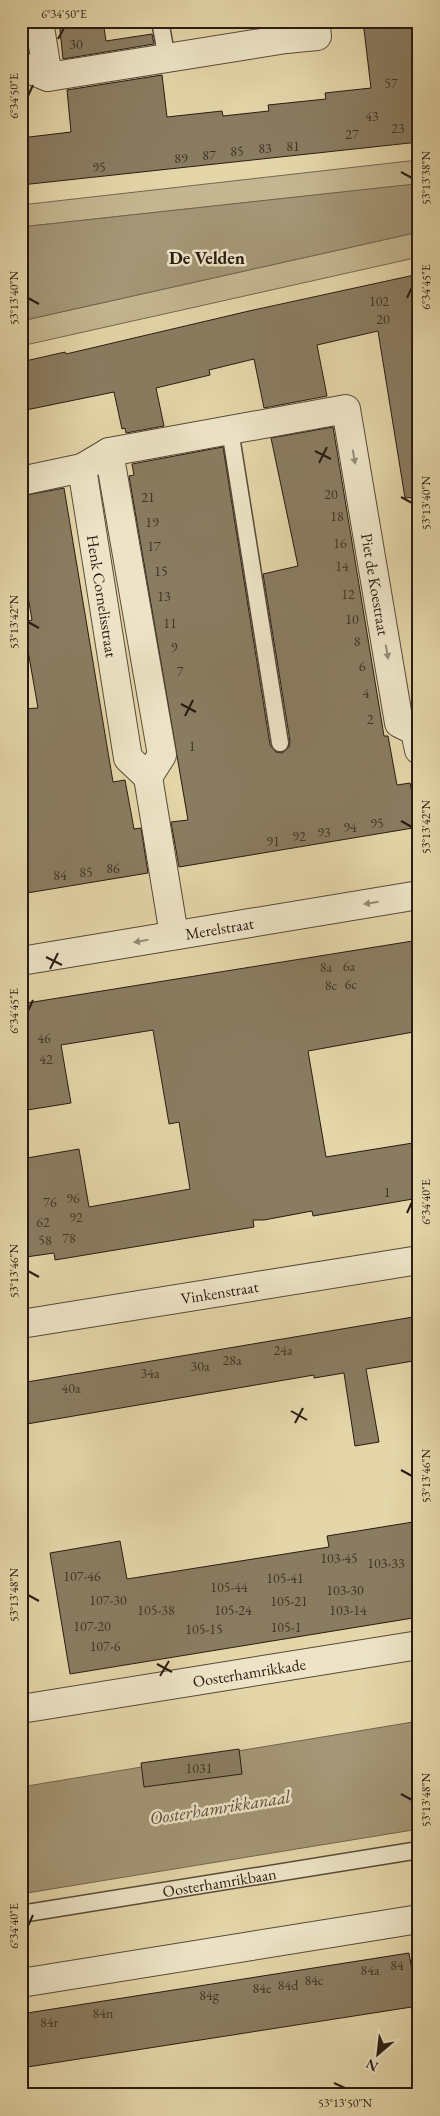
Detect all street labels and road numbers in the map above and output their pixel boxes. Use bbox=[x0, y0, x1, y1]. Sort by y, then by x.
street label: Piet de Koestraat bbox=[357, 532, 395, 637]
street label: Henk Cornelisstraat bbox=[82, 533, 122, 659]
street label: Merelstraat bbox=[183, 912, 255, 944]
street label: Vinkenstraat bbox=[179, 1275, 260, 1309]
street label: Oosterhamrikkade bbox=[191, 1653, 307, 1692]
street label: Oosterhamrikbaan bbox=[161, 1863, 278, 1902]

